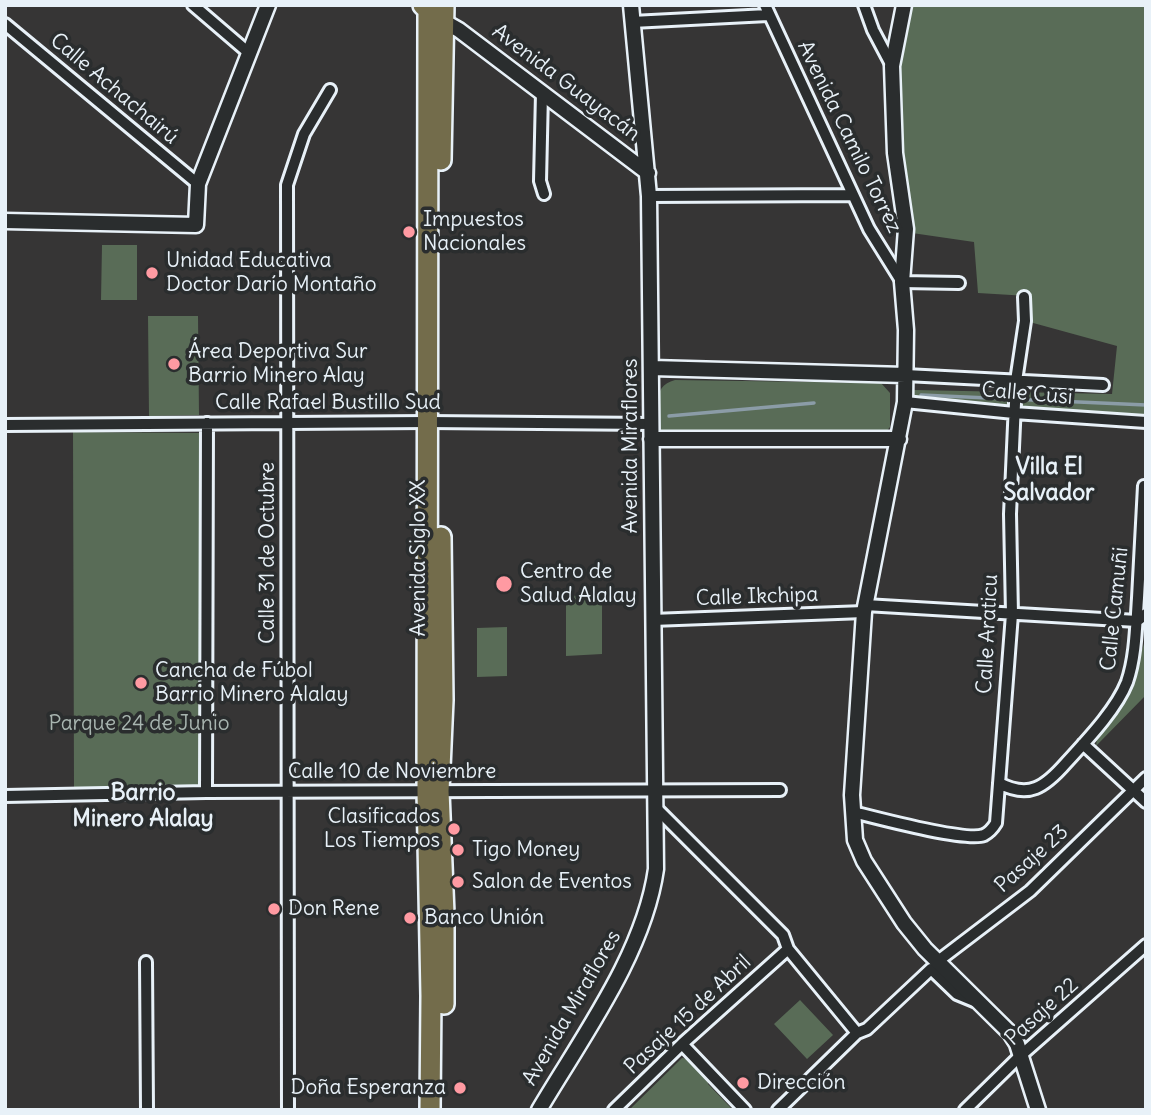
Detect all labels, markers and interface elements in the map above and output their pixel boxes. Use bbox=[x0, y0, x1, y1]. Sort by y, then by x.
street label: Avenida Guayacán bbox=[487, 19, 645, 147]
street label: Calle Achachairú bbox=[45, 28, 183, 150]
street label: Avenida Camilo Torrez bbox=[792, 37, 906, 237]
place label: Impuestos Nacionales bbox=[423, 207, 526, 257]
marker: Impuestos Nacionales bbox=[401, 224, 417, 240]
place label: Unidad Educativa Doctor Darío Montaño bbox=[166, 248, 376, 298]
marker: Unidad Educativa Doctor Darío Montaño bbox=[144, 265, 160, 281]
place label: Área Deportiva Sur Barrio Minero Alay bbox=[188, 339, 368, 389]
marker: Área Deportiva Sur Barrio Minero Alay bbox=[166, 356, 182, 372]
street label: Avenida Miraflores bbox=[618, 358, 644, 534]
street label: Calle Cusi bbox=[980, 377, 1074, 411]
street label: Calle Rafael Bustillo Sud bbox=[215, 390, 441, 416]
district label: Villa El Salvador bbox=[1004, 453, 1094, 507]
street label: Calle 31 de Octubre bbox=[255, 462, 281, 644]
street label: Avenida Siglo XX bbox=[406, 480, 432, 636]
street label: Calle Camuñi bbox=[1096, 546, 1134, 672]
place label: Centro de Salud Alalay bbox=[520, 559, 637, 609]
street label: Calle Araticu bbox=[972, 573, 1004, 695]
marker: Centro de Salud Alalay bbox=[494, 574, 514, 594]
street label: Calle Ikchipa bbox=[695, 582, 819, 612]
place label: Cancha de Fúbol Barrio Minero Alalay bbox=[155, 658, 348, 708]
marker: Cancha de Fúbol Barrio Minero Alalay bbox=[133, 675, 149, 691]
park label: Parque 24 de Junio bbox=[49, 711, 229, 737]
street label: Calle 10 de Noviembre bbox=[288, 759, 496, 785]
district label: Barrio Minero Alalay bbox=[72, 779, 214, 833]
place label: Clasificados Los Tiempos bbox=[324, 804, 440, 854]
street label: Pasaje 23 bbox=[990, 819, 1074, 899]
marker: Clasificados Los Tiempos bbox=[446, 821, 462, 837]
place label: Tigo Money bbox=[472, 837, 580, 863]
marker: Tigo Money bbox=[450, 842, 466, 858]
place label: Salon de Eventos bbox=[472, 869, 632, 895]
marker: Salon de Eventos bbox=[450, 874, 466, 890]
place label: Don Rene bbox=[288, 896, 380, 922]
marker: Don Rene bbox=[266, 901, 282, 917]
place label: Banco Unión bbox=[424, 905, 544, 931]
marker: Banco Unión bbox=[402, 910, 418, 926]
street label: Avenida Miraflores bbox=[517, 926, 627, 1090]
street label: Pasaje 15 de Abril bbox=[620, 950, 756, 1080]
street label: Pasaje 22 bbox=[1000, 973, 1084, 1051]
place label: Dirección bbox=[757, 1070, 846, 1096]
place label: Doña Esperanza bbox=[291, 1075, 446, 1101]
marker: Dirección bbox=[735, 1075, 751, 1091]
marker: Doña Esperanza bbox=[452, 1080, 468, 1096]

